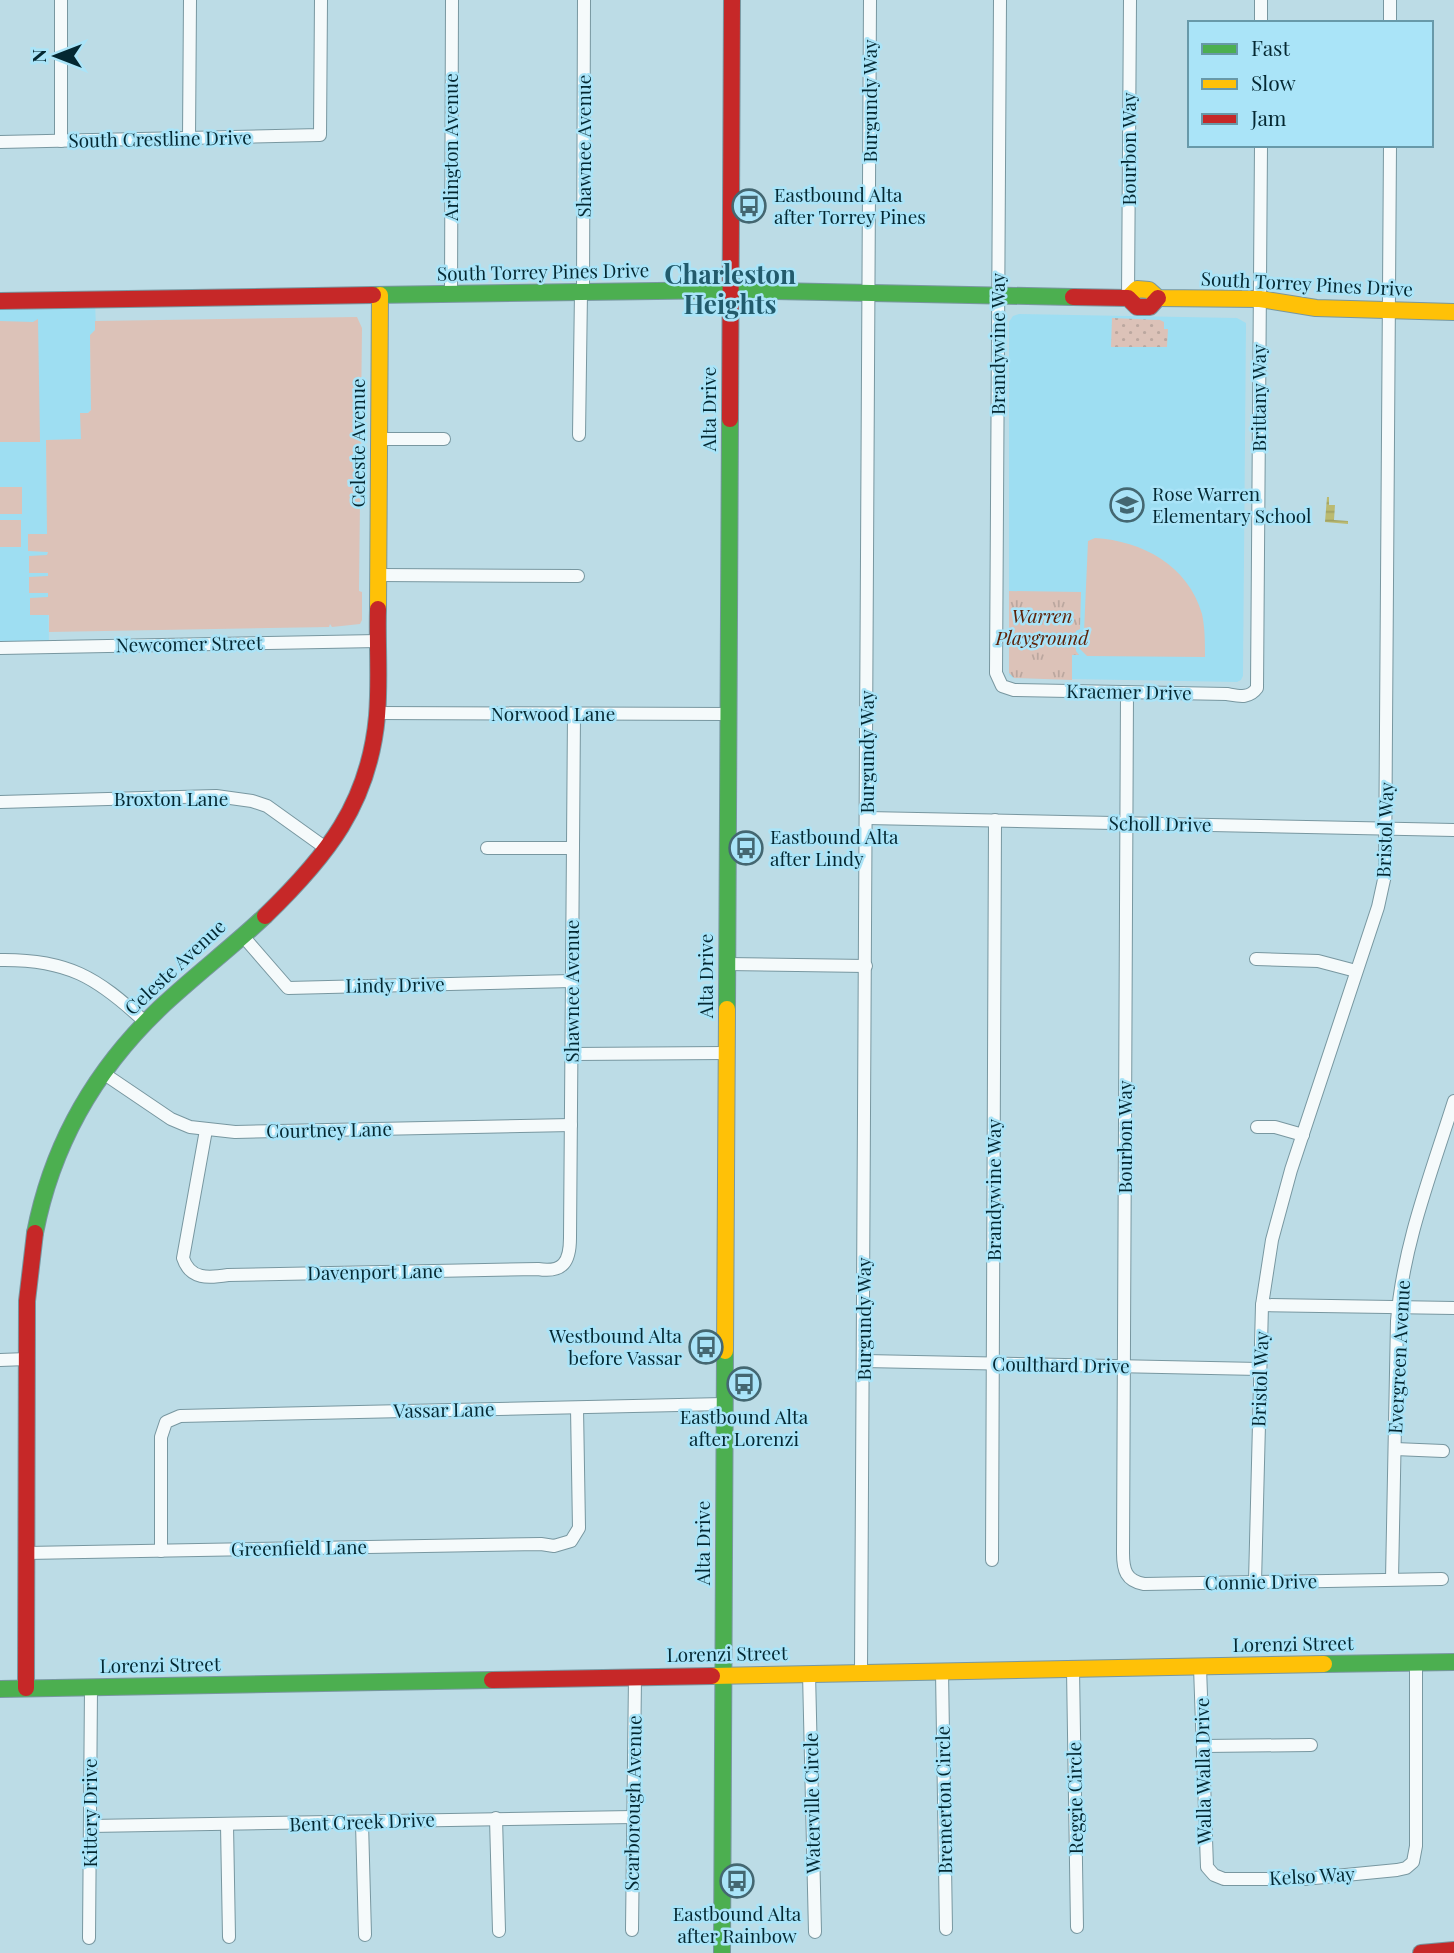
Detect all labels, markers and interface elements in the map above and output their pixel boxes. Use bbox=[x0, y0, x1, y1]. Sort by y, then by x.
north arrow bbox=[21, 21, 91, 91]
legend bbox=[1188, 21, 1433, 147]
text: Fast bbox=[1251, 33, 1290, 61]
street label: Burgundy Way bbox=[856, 39, 882, 163]
text: N bbox=[25, 49, 51, 63]
text: Slow bbox=[1251, 68, 1296, 96]
street label: Arlington Avenue bbox=[437, 73, 463, 222]
street label: Shawnee Avenue bbox=[570, 75, 596, 217]
street label: Bourbon Way bbox=[1115, 92, 1141, 206]
text: Jam bbox=[1250, 103, 1287, 131]
street label: South Crestline Drive bbox=[68, 123, 252, 153]
place label: Eastbound Alta after Torrey Pines bbox=[774, 181, 926, 229]
bus stop icon: Eastbound Alta after Torrey Pines bbox=[730, 187, 768, 225]
street label: South Torrey Pines Drive bbox=[437, 256, 649, 286]
district label: Charleston Heights bbox=[664, 256, 796, 321]
street label: South Torrey Pines Drive bbox=[1200, 264, 1414, 302]
street label: Brandywine Way bbox=[984, 273, 1010, 415]
street label: Brittany Way bbox=[1245, 344, 1271, 452]
street label: Alta Drive bbox=[695, 367, 721, 452]
street label: Celeste Avenue bbox=[344, 378, 370, 508]
place label: Rose Warren Elementary School bbox=[1152, 480, 1312, 528]
school or university icon: Rose Warren Elementary School bbox=[1108, 486, 1146, 524]
park label: Warren Playground bbox=[994, 602, 1089, 650]
street label: Newcomer Street bbox=[115, 629, 263, 657]
street label: Kraemer Drive bbox=[1066, 677, 1192, 705]
street label: Burgundy Way bbox=[853, 690, 879, 814]
street label: Norwood Lane bbox=[491, 700, 615, 726]
street label: Bristol Way bbox=[1369, 781, 1399, 878]
street label: Broxton Lane bbox=[114, 785, 228, 811]
street label: Scholl Drive bbox=[1108, 809, 1212, 837]
place label: Eastbound Alta after Lindy bbox=[770, 823, 899, 871]
bus stop icon: Eastbound Alta after Lindy bbox=[727, 829, 765, 867]
street label: Celeste Avenue bbox=[118, 913, 230, 1020]
street label: Shawnee Avenue bbox=[558, 920, 584, 1062]
street label: Alta Drive bbox=[692, 934, 718, 1019]
street label: Lindy Drive bbox=[345, 970, 445, 998]
street label: Bourbon Way bbox=[1111, 1080, 1137, 1194]
street label: Courtney Lane bbox=[266, 1115, 392, 1143]
street label: Brandywine Way bbox=[980, 1119, 1006, 1261]
street label: Davenport Lane bbox=[307, 1257, 443, 1285]
street label: Burgundy Way bbox=[850, 1257, 876, 1381]
street label: Evergreen Avenue bbox=[1381, 1279, 1415, 1435]
place label: Westbound Alta before Vassar bbox=[548, 1322, 683, 1370]
bus stop icon: Westbound Alta before Vassar bbox=[687, 1328, 725, 1366]
street label: Bristol Way bbox=[1244, 1330, 1274, 1427]
street label: Coulthard Drive bbox=[992, 1350, 1130, 1378]
bus stop icon: Eastbound Alta after Lorenzi bbox=[725, 1365, 763, 1403]
street label: Vassar Lane bbox=[392, 1395, 495, 1423]
place label: Eastbound Alta after Lorenzi bbox=[680, 1403, 809, 1451]
street label: Alta Drive bbox=[689, 1501, 715, 1586]
street label: Greenfield Lane bbox=[231, 1533, 367, 1561]
street label: Connie Drive bbox=[1204, 1567, 1317, 1595]
street label: Lorenzi Street bbox=[1232, 1629, 1354, 1657]
street label: Lorenzi Street bbox=[666, 1639, 788, 1667]
street label: Lorenzi Street bbox=[99, 1650, 221, 1678]
street label: Walla Walla Drive bbox=[1188, 1697, 1216, 1846]
street label: Scarborough Avenue bbox=[617, 1715, 647, 1891]
street label: Bremerton Circle bbox=[929, 1726, 957, 1874]
street label: Waterville Circle bbox=[797, 1732, 825, 1875]
street label: Reggie Circle bbox=[1060, 1741, 1088, 1855]
street label: Kittery Drive bbox=[76, 1758, 102, 1868]
street label: Bent Creek Drive bbox=[289, 1805, 435, 1837]
street label: Kelso Way bbox=[1268, 1860, 1356, 1890]
bus stop icon: Eastbound Alta after Rainbow bbox=[718, 1862, 756, 1900]
place label: Eastbound Alta after Rainbow bbox=[673, 1900, 802, 1948]

